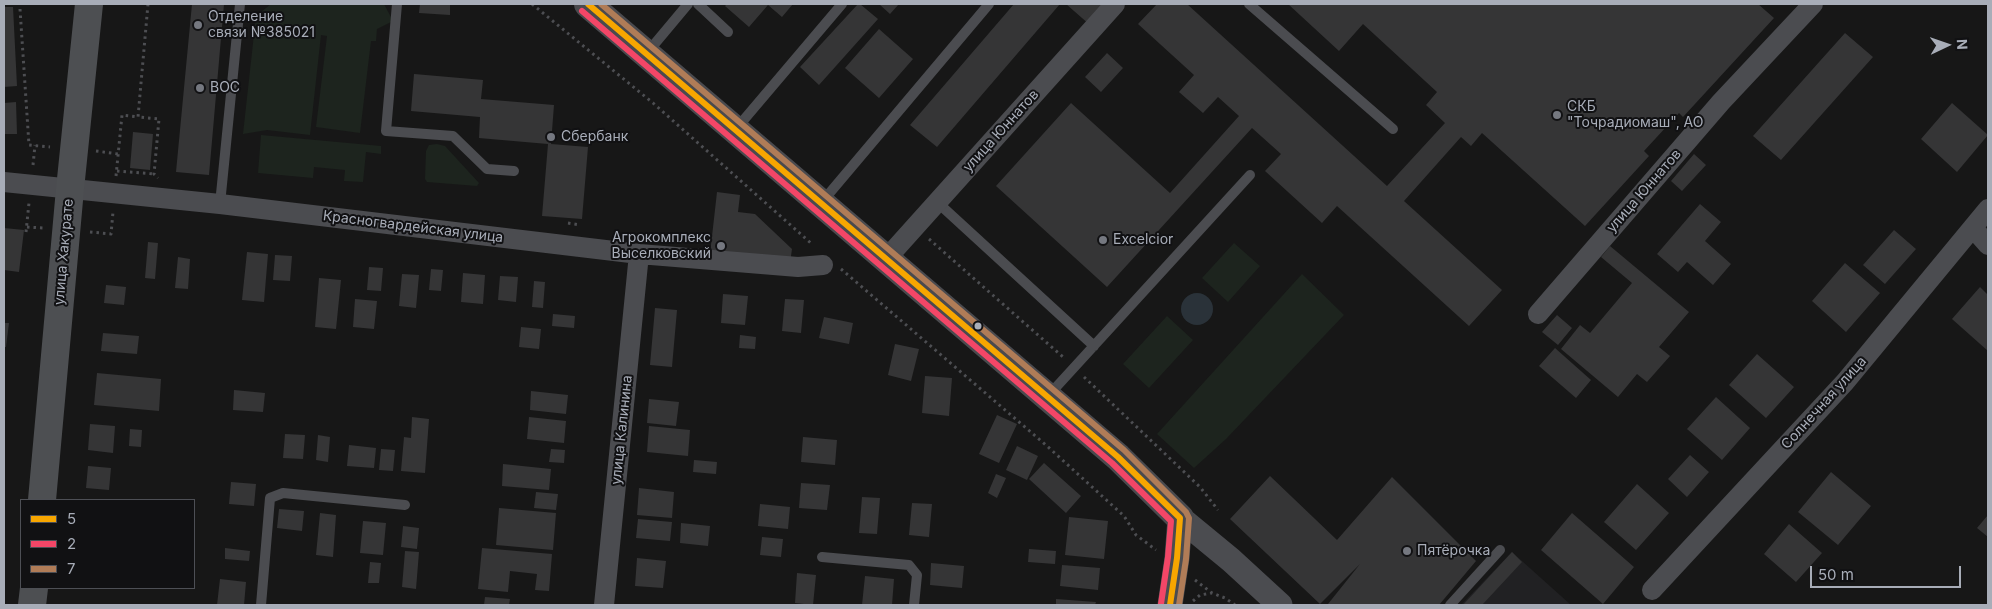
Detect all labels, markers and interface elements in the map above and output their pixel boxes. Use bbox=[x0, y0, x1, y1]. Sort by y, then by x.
place label: Отделение связи №385021 bbox=[208, 9, 315, 41]
marker: Отделение связи №385021 bbox=[192, 19, 204, 31]
north arrow bbox=[1922, 20, 1972, 70]
text: N bbox=[1954, 38, 1971, 50]
place label: ВОС bbox=[210, 80, 240, 96]
marker: ВОС bbox=[194, 82, 206, 94]
street label: улица Юннатов bbox=[960, 86, 1042, 176]
place label: СКБ "Точрадиомаш", АО bbox=[1567, 99, 1704, 132]
marker: СКБ "Точрадиомаш", АО bbox=[1551, 109, 1563, 121]
place label: Сбербанк bbox=[561, 129, 628, 145]
marker: Сбербанк bbox=[545, 131, 557, 143]
street label: улица Юннатов bbox=[1603, 146, 1685, 236]
street label: улица Хакурате bbox=[51, 198, 77, 306]
street label: Красногвардейская улица bbox=[322, 208, 504, 246]
place label: Агрокомплекс Выселковский bbox=[612, 230, 711, 262]
place label: Excelcior bbox=[1113, 232, 1173, 248]
marker: Excelcior bbox=[1097, 234, 1109, 246]
marker: Агрокомплекс Выселковский bbox=[715, 240, 727, 252]
unlabelled marker bbox=[973, 321, 983, 331]
street label: Солнечная улица bbox=[1778, 353, 1870, 453]
street label: улица Калинина bbox=[608, 374, 636, 486]
legend bbox=[20, 499, 195, 589]
text: 5 bbox=[67, 509, 76, 528]
text: 2 bbox=[67, 534, 76, 553]
place label: Пятёрочка bbox=[1417, 543, 1490, 559]
marker: Пятёрочка bbox=[1401, 545, 1413, 557]
scale bar bbox=[1812, 556, 1963, 588]
text: 7 bbox=[67, 559, 76, 578]
text: 50 m bbox=[1818, 565, 1854, 584]

